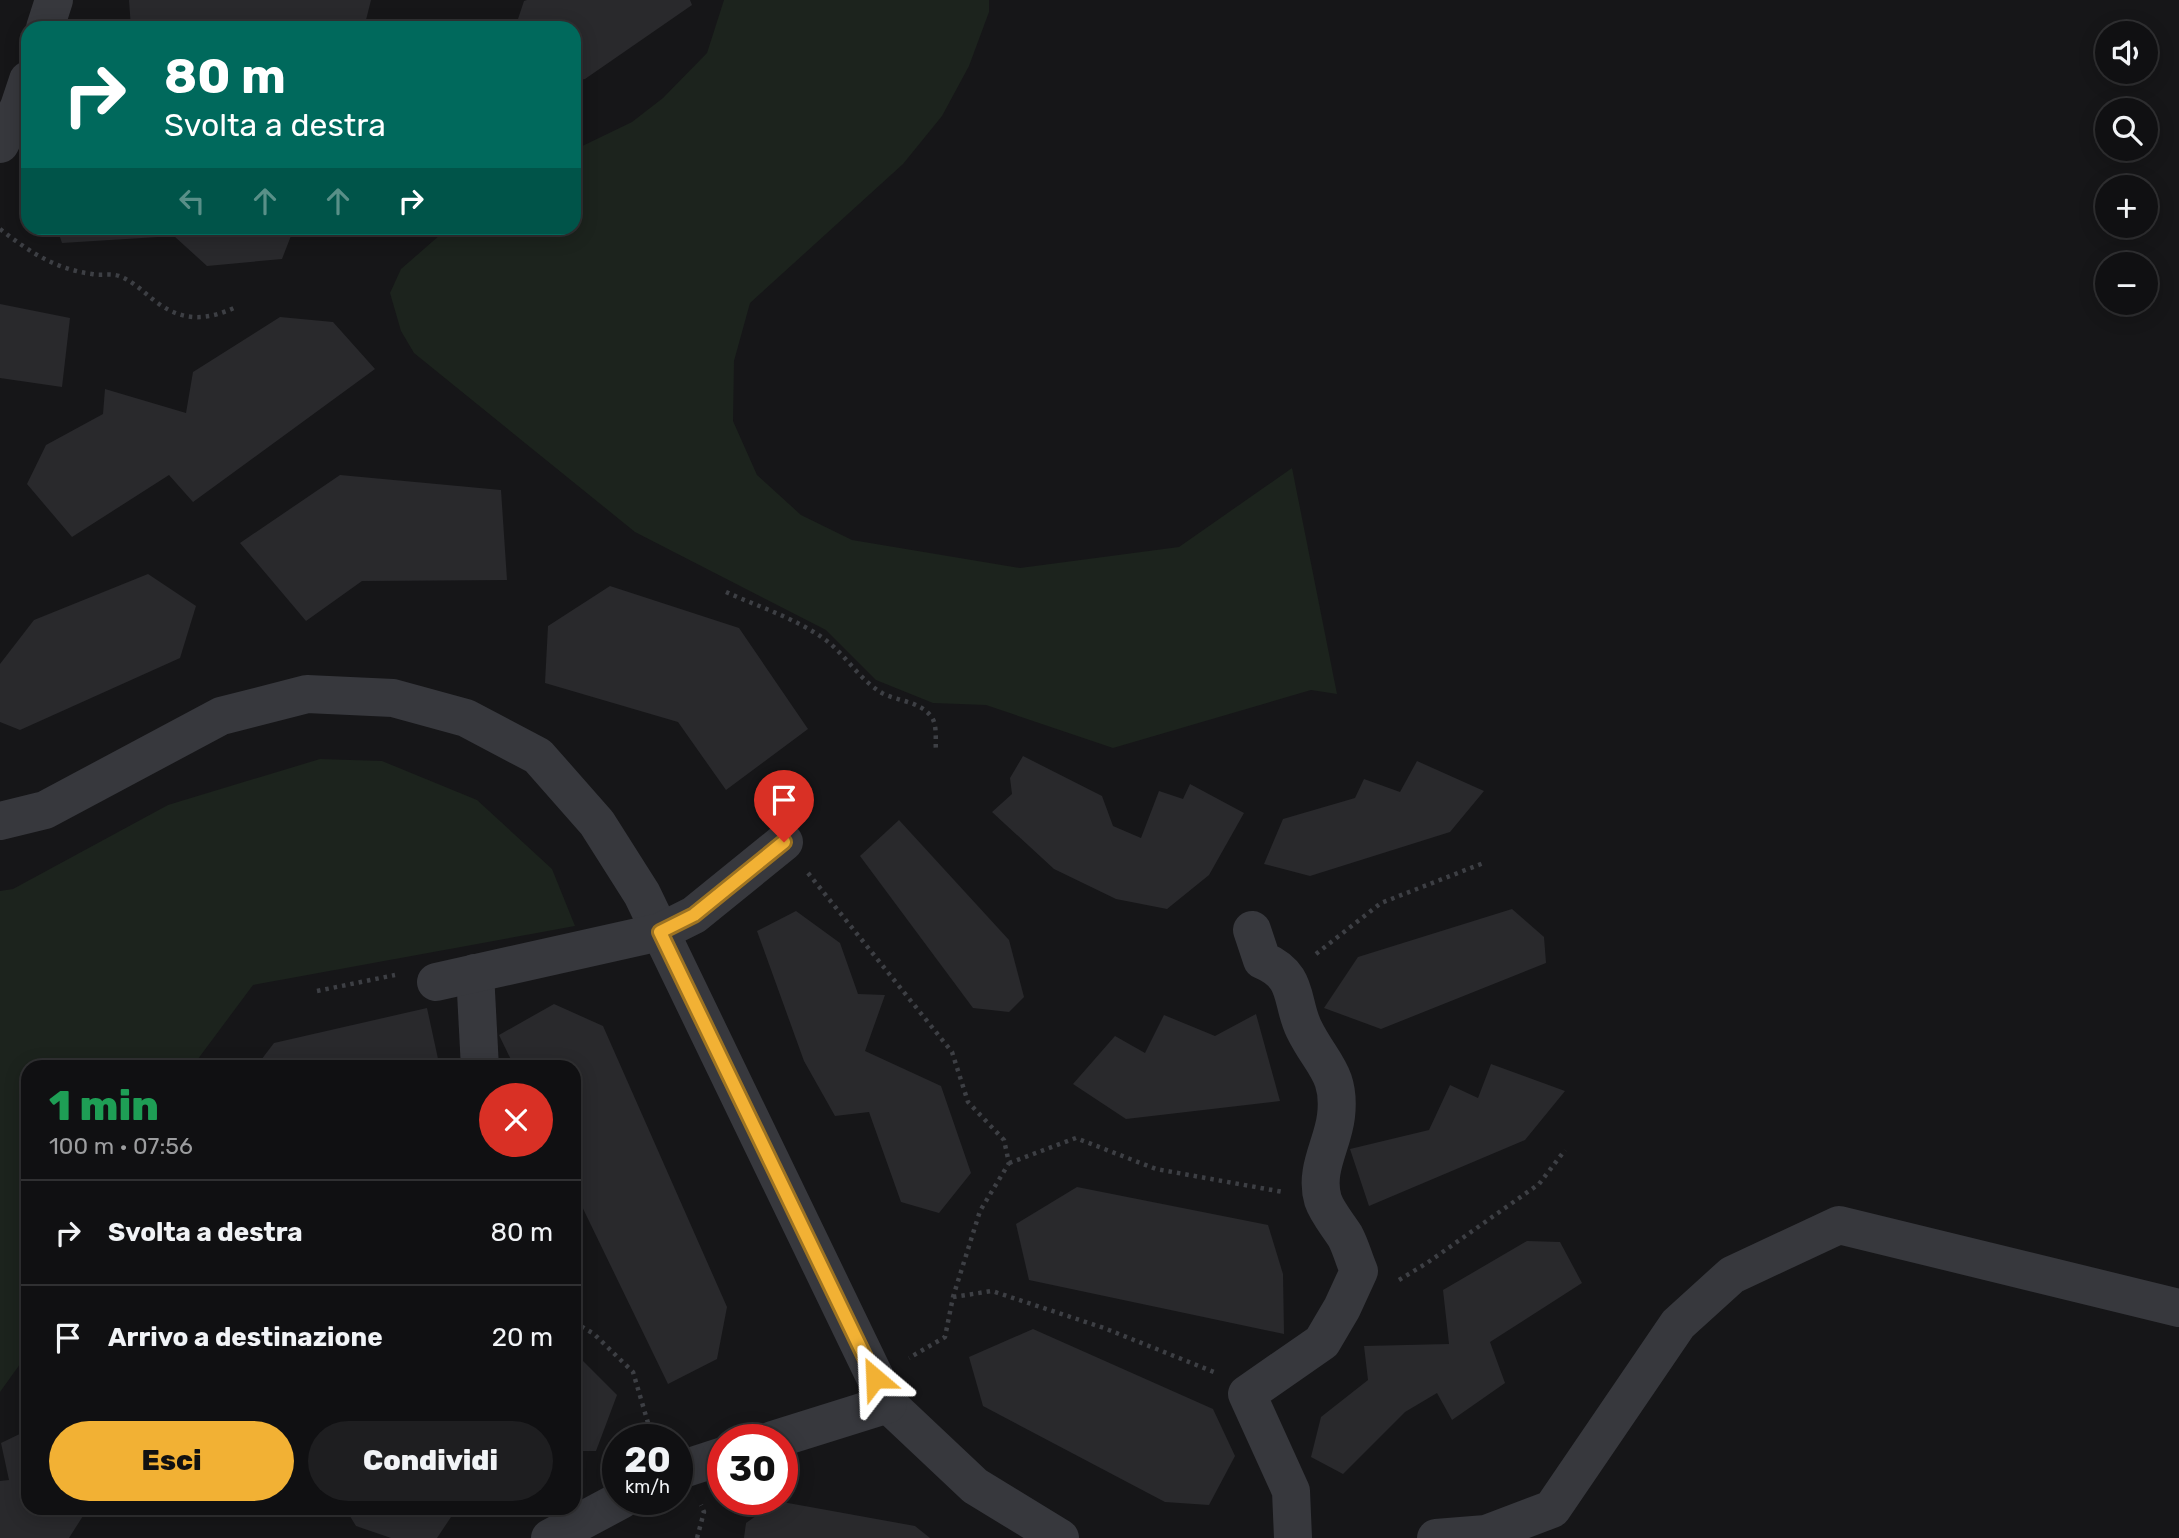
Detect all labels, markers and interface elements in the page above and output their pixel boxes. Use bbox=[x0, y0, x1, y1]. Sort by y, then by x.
map controls bbox=[2095, 21, 2158, 315]
button: sound bbox=[2095, 21, 2158, 84]
text: 80 m bbox=[164, 47, 286, 105]
icon: right bbox=[49, 49, 140, 140]
button: search bbox=[2095, 98, 2158, 161]
text: Svolta a destra bbox=[164, 106, 386, 144]
button: + bbox=[2095, 175, 2158, 238]
icon: left bbox=[173, 182, 211, 220]
icon: ahead bbox=[246, 182, 284, 220]
icon: ahead bbox=[319, 182, 357, 220]
icon: right bbox=[392, 182, 430, 220]
button: − bbox=[2095, 252, 2158, 315]
pin bbox=[754, 770, 814, 842]
icon: arrive bbox=[765, 781, 803, 819]
text: 1 min bbox=[49, 1081, 159, 1131]
button: close bbox=[479, 1083, 553, 1157]
text: 100 m · 07:56 bbox=[49, 1132, 193, 1160]
icon: right bbox=[49, 1214, 87, 1252]
text: Svolta a destra bbox=[108, 1217, 303, 1248]
text: 80 m bbox=[490, 1217, 553, 1248]
icon: arrive bbox=[49, 1319, 87, 1357]
text: Arrivo a destinazione bbox=[108, 1322, 383, 1353]
text: 20 m bbox=[492, 1322, 553, 1353]
position arrow bbox=[838, 1341, 912, 1415]
button: Esci bbox=[49, 1421, 294, 1501]
button: Condividi bbox=[308, 1421, 553, 1501]
speed limit sign: 30 bbox=[707, 1424, 798, 1515]
text: 20 bbox=[624, 1439, 671, 1481]
text: km/h bbox=[625, 1476, 670, 1498]

